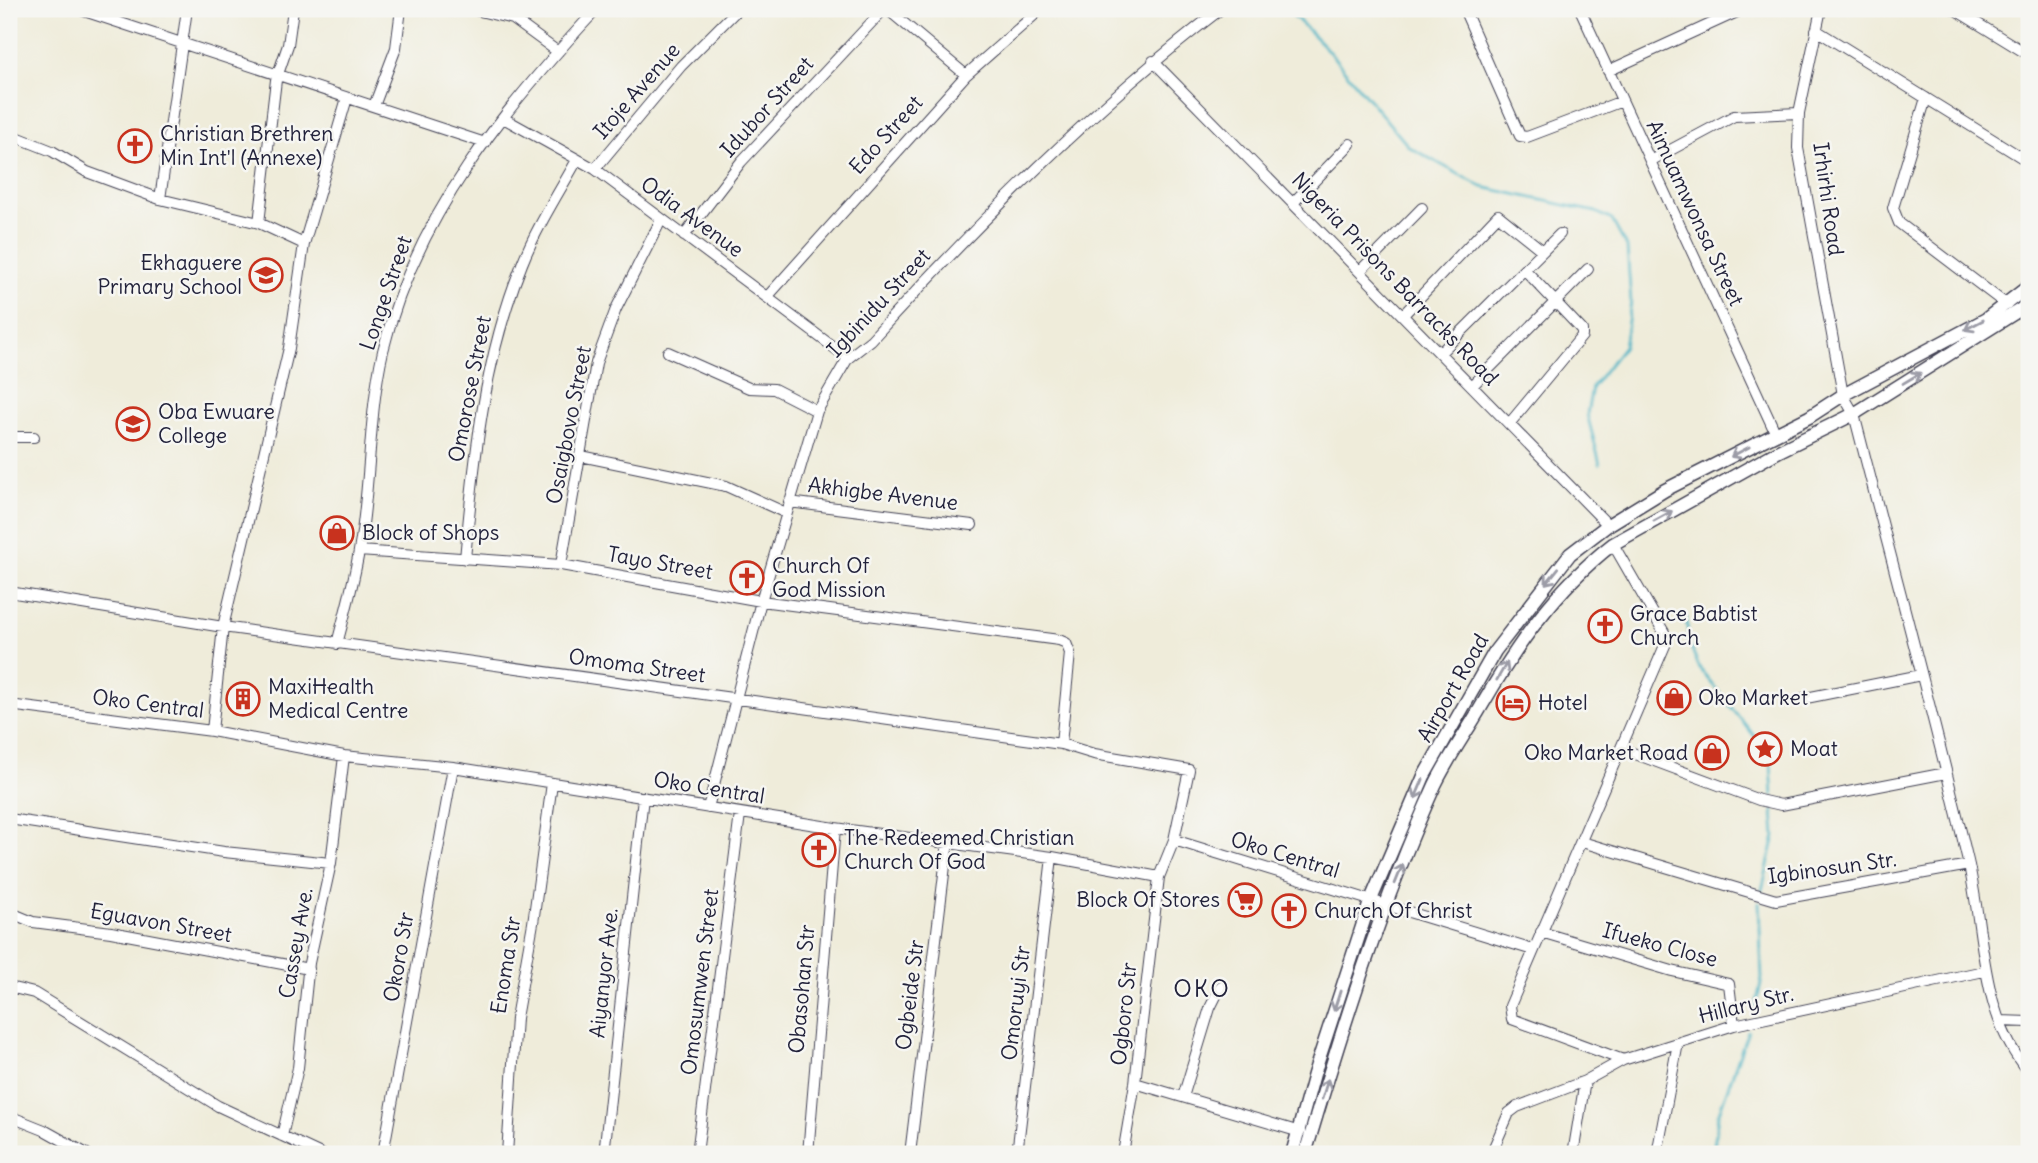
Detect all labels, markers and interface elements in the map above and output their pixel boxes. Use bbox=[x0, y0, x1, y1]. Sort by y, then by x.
street label: Itoje Avenue bbox=[587, 37, 686, 144]
street label: Idubor Street bbox=[714, 51, 819, 163]
street label: Edo Street bbox=[843, 90, 928, 180]
street label: Aimuamwonsa Street bbox=[1641, 116, 1750, 310]
place label: Christian Brethren Min Int'l (Annexe) bbox=[160, 120, 333, 171]
church icon: Christian Brethren Min Int'l (Annexe) bbox=[116, 127, 154, 165]
street label: Irhirhi Road bbox=[1807, 141, 1850, 257]
street label: Nigeria Prisons Barracks Road bbox=[1286, 166, 1504, 391]
street label: Odia Avenue bbox=[636, 170, 749, 263]
street label: Longe Street bbox=[353, 232, 418, 354]
street label: Igbinidu Street bbox=[821, 243, 936, 363]
place label: Ekhaguere Primary School bbox=[97, 249, 242, 300]
school or university icon: Ekhaguere Primary School bbox=[247, 256, 285, 294]
street label: Omorose Street bbox=[442, 313, 497, 464]
one-way arrow bbox=[1964, 319, 1985, 332]
street label: Osaigbovo Street bbox=[540, 343, 597, 506]
one-way arrow bbox=[1902, 371, 1922, 385]
place label: Oba Ewuare College bbox=[158, 398, 275, 449]
school or university icon: Oba Ewuare College bbox=[114, 405, 152, 443]
one-way arrow bbox=[1730, 445, 1751, 459]
street label: Akhigbe Avenue bbox=[806, 471, 960, 516]
one-way arrow bbox=[1652, 509, 1673, 522]
shop icon: Block of Shops bbox=[318, 514, 356, 552]
place label: Block of Shops bbox=[362, 519, 499, 546]
street label: Tayo Street bbox=[605, 540, 715, 585]
place label: Church Of God Mission bbox=[772, 552, 886, 603]
church icon: Church Of God Mission bbox=[728, 559, 766, 597]
one-way arrow bbox=[1545, 567, 1560, 585]
place label: Grace Babtist Church bbox=[1630, 600, 1758, 651]
church icon: Grace Babtist Church bbox=[1586, 607, 1624, 645]
street label: Airport Road bbox=[1411, 629, 1494, 747]
street label: Omoma Street bbox=[567, 643, 707, 688]
one-way arrow bbox=[1495, 662, 1509, 682]
place label: MaxiHealth Medical Centre bbox=[268, 673, 408, 724]
shop icon: Oko Market bbox=[1655, 679, 1693, 717]
building icon: MaxiHealth Medical Centre bbox=[224, 680, 262, 718]
street label: Oko Central bbox=[91, 683, 205, 724]
hotel icon: Hotel bbox=[1494, 684, 1532, 722]
place label: Oko Market bbox=[1698, 684, 1808, 711]
place label: Hotel bbox=[1538, 689, 1588, 716]
place icon: Moat bbox=[1746, 730, 1784, 768]
shop icon: Oko Market Road bbox=[1693, 734, 1731, 772]
place label: Moat bbox=[1790, 735, 1838, 762]
place label: Oko Market Road bbox=[1524, 739, 1688, 766]
street label: Oko Central bbox=[652, 765, 767, 810]
one-way arrow bbox=[1411, 778, 1424, 799]
place label: The Redeemed Christian Church Of God bbox=[844, 824, 1074, 875]
street label: Oko Central bbox=[1228, 825, 1343, 884]
church icon: The Redeemed Christian Church Of God bbox=[800, 831, 838, 869]
street label: Igbinosun Str. bbox=[1766, 845, 1898, 890]
one-way arrow bbox=[1393, 863, 1406, 885]
supermarket icon: Block Of Stores bbox=[1226, 881, 1264, 919]
street label: Cassey Ave. bbox=[272, 885, 319, 1001]
place label: Block Of Stores bbox=[1076, 886, 1220, 913]
street label: Omosumwen Street bbox=[675, 887, 724, 1077]
church icon: Church Of Christ bbox=[1270, 892, 1308, 930]
street label: Eguavon Street bbox=[88, 897, 234, 948]
place label: Church Of Christ bbox=[1314, 897, 1472, 924]
street label: Aiyanyor Ave. bbox=[583, 907, 624, 1039]
street label: Okoro Str bbox=[377, 909, 420, 1004]
street label: Enoma Str bbox=[484, 914, 527, 1016]
street label: Ifueko Close bbox=[1600, 916, 1721, 973]
street label: Obasohan Str bbox=[782, 923, 821, 1055]
street label: Ogbeide Str bbox=[889, 938, 930, 1052]
street label: Omoruyi Str bbox=[995, 943, 1036, 1062]
street label: Ogboro Str bbox=[1105, 961, 1142, 1067]
district label: OKO bbox=[1173, 973, 1231, 1003]
street label: Hillary Str. bbox=[1696, 980, 1796, 1029]
one-way arrow bbox=[1330, 990, 1342, 1012]
one-way arrow bbox=[1320, 1078, 1333, 1100]

